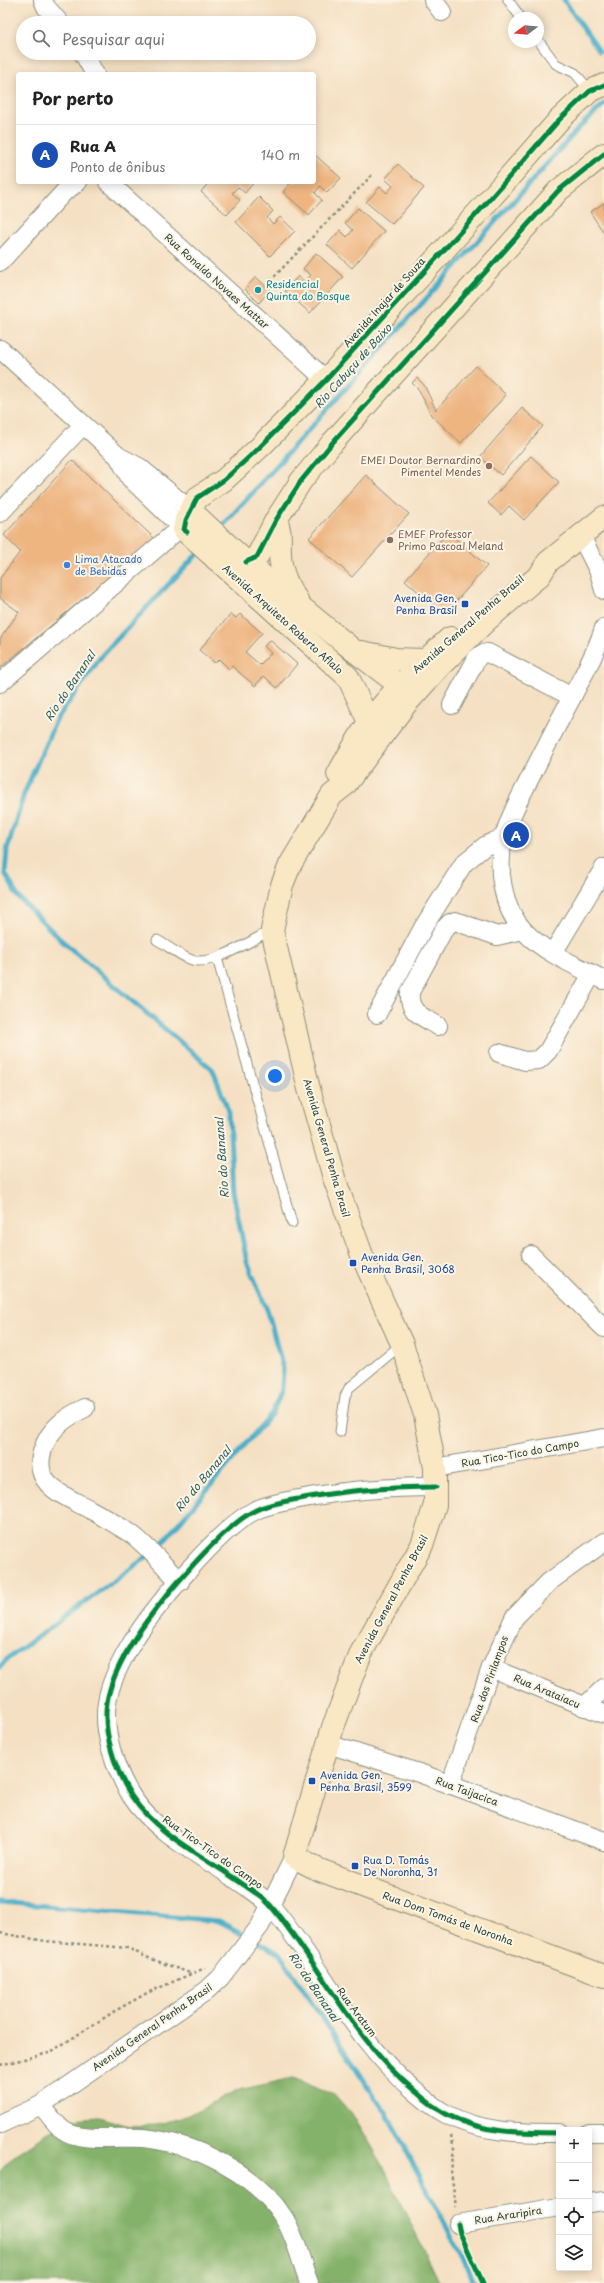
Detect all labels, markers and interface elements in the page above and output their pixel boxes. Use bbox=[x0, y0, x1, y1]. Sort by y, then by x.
north arrow bbox=[508, 12, 544, 48]
search box bbox=[16, 16, 316, 60]
icon: search bbox=[30, 27, 52, 49]
text: Pesquisar aqui bbox=[62, 27, 165, 50]
text: Por perto bbox=[32, 85, 113, 111]
text: Rua A bbox=[70, 134, 116, 157]
text: A bbox=[40, 145, 50, 164]
text: 140 m bbox=[261, 145, 300, 164]
text: Ponto de ônibus bbox=[70, 157, 165, 176]
street label: Rua Ronaldo Novaes Mattar bbox=[162, 229, 273, 332]
street label: Avenida Inajar de Souza bbox=[339, 253, 429, 350]
place label: Residencial Quinta do Bosque bbox=[266, 276, 351, 303]
marker: Residencial Quinta do Bosque bbox=[253, 285, 263, 295]
water label: Rio Cabuçu de Baixo bbox=[310, 319, 396, 412]
place label: EMEI Doutor Bernardino Pimentel Mendes bbox=[361, 452, 481, 479]
marker: EMEI Doutor Bernardino Pimentel Mendes bbox=[484, 461, 494, 471]
place label: EMEF Professor Primo Pascoal Meland bbox=[398, 526, 503, 553]
marker: EMEF Professor Primo Pascoal Meland bbox=[385, 535, 395, 545]
place label: Lima Atacado de Bebidas bbox=[75, 551, 142, 578]
marker: Lima Atacado de Bebidas bbox=[62, 560, 72, 570]
street label: Avenida Arquiteto Roberto Aflalo bbox=[220, 560, 347, 677]
street label: Avenida General Penha Brasil bbox=[409, 571, 527, 676]
place label: Avenida Gen. Penha Brasil bbox=[394, 590, 457, 617]
marker: Avenida Gen. Penha Brasil bbox=[460, 599, 470, 609]
water label: Rio do Bananal bbox=[40, 646, 100, 724]
pin: A bbox=[503, 820, 529, 850]
your location bbox=[265, 1066, 285, 1086]
street label: Avenida General Penha Brasil bbox=[300, 1077, 355, 1219]
water label: Rio do Bananal bbox=[210, 1115, 233, 1199]
place label: Avenida Gen. Penha Brasil, 3068 bbox=[361, 1249, 455, 1276]
marker: Avenida Gen. Penha Brasil, 3068 bbox=[348, 1258, 358, 1268]
street label: Rua Tico-Tico do Campo bbox=[460, 1435, 580, 1470]
water label: Rio do Bananal bbox=[170, 1441, 236, 1515]
street label: Avenida General Penha Brasil bbox=[350, 1532, 431, 1666]
street label: Rua dos Pirilampos bbox=[466, 1633, 511, 1724]
street label: Rua Arataiacu bbox=[512, 1670, 583, 1711]
place label: Avenida Gen. Penha Brasil, 3599 bbox=[320, 1767, 412, 1794]
street label: Rua Taijacica bbox=[434, 1772, 501, 1809]
marker: Avenida Gen. Penha Brasil, 3599 bbox=[307, 1776, 317, 1786]
street label: Rua Tico-Tico do Campo bbox=[160, 1811, 267, 1892]
place label: Rua D. Tomás De Noronha, 31 bbox=[363, 1852, 437, 1879]
marker: Rua D. Tomás De Noronha, 31 bbox=[350, 1861, 360, 1871]
street label: Rua Dom Tomás de Noronha bbox=[381, 1887, 516, 1948]
water label: Rio do Bananal bbox=[285, 1949, 345, 2027]
street label: Avenida General Penha Brasil bbox=[89, 1979, 215, 2074]
street label: Rua Aratum bbox=[334, 1984, 381, 2040]
map controls bbox=[556, 2127, 592, 2271]
button: + bbox=[556, 2127, 592, 2163]
button: − bbox=[556, 2163, 592, 2199]
button: locate bbox=[556, 2199, 592, 2235]
street label: Rua Araripira bbox=[473, 2202, 543, 2227]
button: layers bbox=[556, 2235, 592, 2271]

